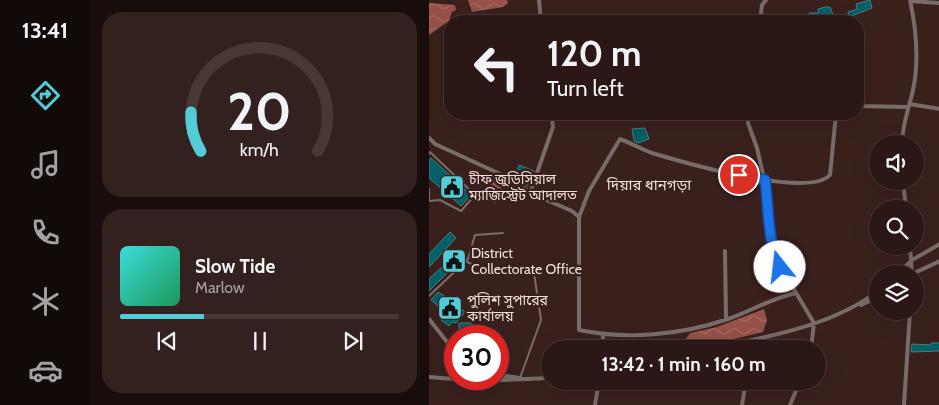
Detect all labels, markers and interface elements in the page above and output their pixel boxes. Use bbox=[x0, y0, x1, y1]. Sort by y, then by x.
text: 13:41 bbox=[22, 17, 68, 44]
text: 120 m bbox=[547, 32, 641, 75]
icon: left bbox=[464, 35, 529, 100]
text: Turn left bbox=[547, 75, 624, 102]
icon: directions bbox=[28, 78, 63, 113]
text: 20 bbox=[227, 80, 292, 143]
map controls bbox=[869, 135, 924, 320]
button: sound bbox=[869, 135, 924, 190]
text: km/h bbox=[240, 139, 279, 160]
icon: music bbox=[28, 147, 63, 182]
pin bbox=[718, 154, 760, 196]
icon: arrive bbox=[725, 161, 753, 189]
place label: চীফ জুডিসিয়াল ম্যাজিস্ট্রেট আদালত bbox=[468, 170, 578, 204]
public building icon: চীফ জুডিসিয়াল ম্যাজিস্ট্রেট আদালত bbox=[439, 174, 465, 200]
district label: দিয়ার ধানগড়া bbox=[606, 176, 692, 194]
button: search bbox=[869, 200, 924, 255]
icon: phone bbox=[28, 215, 63, 250]
position arrow bbox=[753, 240, 805, 292]
place label: District Collectorate Office bbox=[471, 244, 582, 278]
public building icon: District Collectorate Office bbox=[441, 248, 467, 274]
text: Slow Tide bbox=[195, 255, 275, 278]
button: layers bbox=[869, 265, 924, 320]
text: Marlow bbox=[195, 278, 245, 297]
icon: climate bbox=[28, 284, 63, 319]
place label: পুলিশ সুপারের কার্যালয় bbox=[466, 291, 549, 325]
public building icon: পুলিশ সুপারের কার্যালয় bbox=[437, 295, 463, 321]
speed limit sign: 30 bbox=[444, 325, 509, 390]
icon: previous bbox=[153, 327, 181, 355]
icon: pause bbox=[246, 327, 274, 355]
icon: next bbox=[339, 327, 367, 355]
icon: car bbox=[28, 353, 63, 388]
text: 13:42 · 1 min · 160 m bbox=[602, 353, 765, 376]

